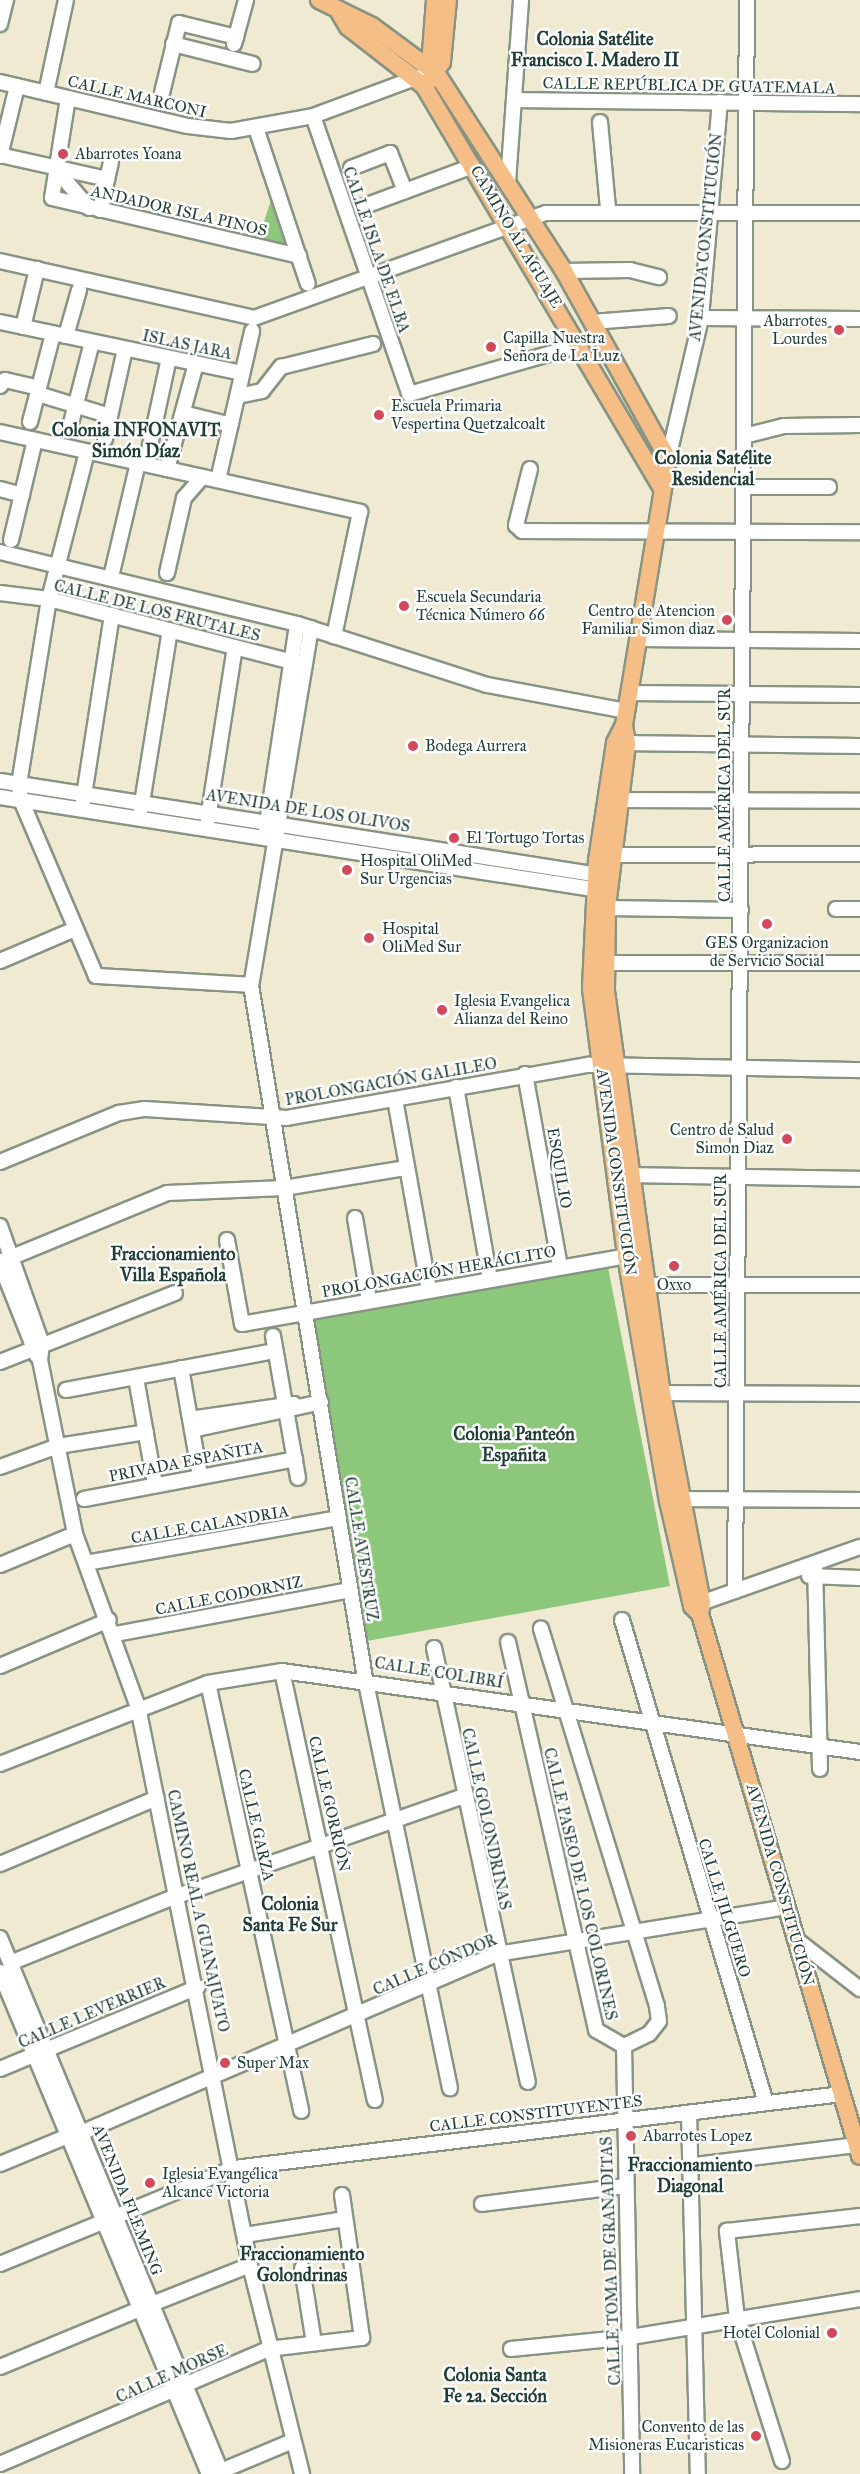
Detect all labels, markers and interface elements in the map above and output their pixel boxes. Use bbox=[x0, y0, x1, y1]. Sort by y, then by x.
district label: Colonia Satélite Francisco I. Madero II bbox=[511, 29, 679, 72]
street label: CALLE MARCONI bbox=[66, 72, 208, 122]
street label: CALLE REPÚBLICA DE GUATEMALA bbox=[542, 74, 836, 98]
street label: AVENIDA CONSTITUCIÓN bbox=[686, 132, 726, 342]
place label: Abarrotes Yoana bbox=[75, 144, 181, 164]
marker: Abarrotes Yoana bbox=[56, 147, 70, 161]
street label: CAMINO AL AGUAJE bbox=[466, 162, 566, 312]
street label: CALLE ISLA DE ELBA bbox=[338, 164, 414, 336]
street label: ANDADOR ISLA PINOS bbox=[89, 181, 269, 241]
place label: Abarrotes Lourdes bbox=[763, 311, 827, 349]
marker: Abarrotes Lourdes bbox=[832, 323, 846, 337]
street label: ISLAS JARA bbox=[141, 326, 233, 364]
place label: Capilla Nuestra Señora de La Luz bbox=[503, 328, 620, 366]
marker: Capilla Nuestra Señora de La Luz bbox=[484, 340, 498, 354]
place label: Escuela Primaria Vespertina Quetzalcoalt bbox=[391, 396, 545, 434]
marker: Escuela Primaria Vespertina Quetzalcoalt bbox=[372, 408, 386, 422]
district label: Colonia INFONAVIT Simón Díaz bbox=[52, 420, 220, 462]
district label: Colonia Satélite Residencial bbox=[655, 448, 771, 490]
street label: CALLE DE LOS FRUTALES bbox=[52, 576, 262, 646]
place label: Escuela Secundaria Técnica Número 66 bbox=[416, 587, 545, 625]
marker: Escuela Secundaria Técnica Número 66 bbox=[397, 599, 411, 613]
place label: Centro de Atencion Familiar Simon diaz bbox=[582, 601, 715, 639]
marker: Centro de Atencion Familiar Simon diaz bbox=[720, 613, 734, 627]
street label: CALLE AMÉRICA DEL SUR bbox=[715, 688, 735, 902]
place label: Bodega Aurrera bbox=[425, 736, 527, 756]
marker: Bodega Aurrera bbox=[406, 739, 420, 753]
street label: AVENIDA DE LOS OLIVOS bbox=[205, 785, 411, 837]
place label: El Tortugo Tortas bbox=[466, 828, 584, 848]
marker: El Tortugo Tortas bbox=[447, 831, 461, 845]
place label: Hospital OliMed Sur Urgencias bbox=[360, 851, 472, 889]
marker: Hospital OliMed Sur Urgencias bbox=[338, 861, 356, 879]
marker: GES Organizacion de Servicio Social bbox=[760, 917, 774, 931]
place label: Hospital OliMed Sur bbox=[382, 919, 461, 957]
marker: Hospital OliMed Sur bbox=[360, 929, 378, 947]
place label: GES Organizacion de Servicio Social bbox=[705, 933, 829, 971]
place label: Iglesia Evangelica Alianza del Reino bbox=[454, 991, 570, 1029]
marker: Iglesia Evangelica Alianza del Reino bbox=[435, 1003, 449, 1017]
street label: PROLONGACIÓN GALILEO bbox=[284, 1054, 498, 1110]
street label: AVENIDA CONSTITUCIÓN bbox=[592, 1067, 640, 1277]
place label: Centro de Salud Simon Diaz bbox=[670, 1120, 774, 1158]
street label: ESQUILIO bbox=[542, 1126, 576, 1210]
marker: Centro de Salud Simon Diaz bbox=[778, 1130, 796, 1148]
street label: CALLE AMÉRICA DEL SUR bbox=[711, 1174, 731, 1388]
street label: PROLONGACIÓN HERÁCLITO bbox=[320, 1242, 558, 1302]
district label: Fraccionamiento Villa Española bbox=[110, 1244, 236, 1286]
marker: Oxxo bbox=[667, 1259, 681, 1273]
place label: Oxxo bbox=[657, 1275, 691, 1295]
district label: Colonia Panteón Españita bbox=[453, 1424, 575, 1466]
street label: PRIVADA ESPAÑITA bbox=[107, 1438, 265, 1486]
street label: CALLE AVESTRUZ bbox=[340, 1475, 382, 1623]
street label: CALLE CALANDRIA bbox=[130, 1502, 290, 1548]
street label: CALLE CODORNIZ bbox=[154, 1572, 304, 1620]
street label: CALLE COLIBRÍ bbox=[373, 1653, 505, 1693]
street label: CALLE GOLONDRINAS bbox=[457, 1726, 515, 1912]
street label: CALLE GORRIÓN bbox=[304, 1734, 354, 1874]
street label: CALLE PASEO DE LOS COLORINES bbox=[539, 1746, 621, 2022]
street label: CALLE GARZA bbox=[234, 1767, 278, 1883]
street label: AVENIDA CONSTITUCIÓN bbox=[742, 1782, 818, 1988]
street label: CAMINO REAL A GUANAJUATO bbox=[163, 1788, 233, 2034]
street label: CALLE JILGUERO bbox=[694, 1836, 754, 1980]
district label: Colonia Santa Fe Sur bbox=[243, 1894, 337, 1936]
street label: CALLE CÓNDOR bbox=[370, 1930, 500, 2000]
street label: CALLE LEVERRIER bbox=[16, 1973, 168, 2053]
place label: Super Max bbox=[237, 2053, 309, 2073]
marker: Super Max bbox=[218, 2056, 232, 2070]
street label: CALLE CONSTITUYENTES bbox=[428, 2091, 644, 2137]
street label: AVENIDA FLEMING bbox=[88, 2122, 166, 2278]
place label: Abarrotes Lopez bbox=[643, 2126, 752, 2146]
marker: Abarrotes Lopez bbox=[624, 2129, 638, 2143]
street label: CALLE TOMA DE GRANADITAS bbox=[597, 2136, 625, 2386]
district label: Fraccionamiento Diagonal bbox=[627, 2155, 753, 2198]
place label: Iglesia Evangélica Alcance Victoria bbox=[162, 2164, 278, 2202]
marker: Iglesia Evangélica Alcance Victoria bbox=[143, 2176, 157, 2190]
district label: Fraccionamiento Golondrinas bbox=[239, 2244, 365, 2286]
place label: Hotel Colonial bbox=[722, 2323, 820, 2343]
marker: Hotel Colonial bbox=[825, 2326, 839, 2340]
street label: CALLE MORSE bbox=[113, 2341, 231, 2407]
district label: Colonia Santa Fe 2a. Sección bbox=[443, 2365, 547, 2408]
place label: Convento de las Misioneras Eucaristicas bbox=[588, 2417, 744, 2455]
marker: Convento de las Misioneras Eucaristicas bbox=[749, 2429, 763, 2443]

